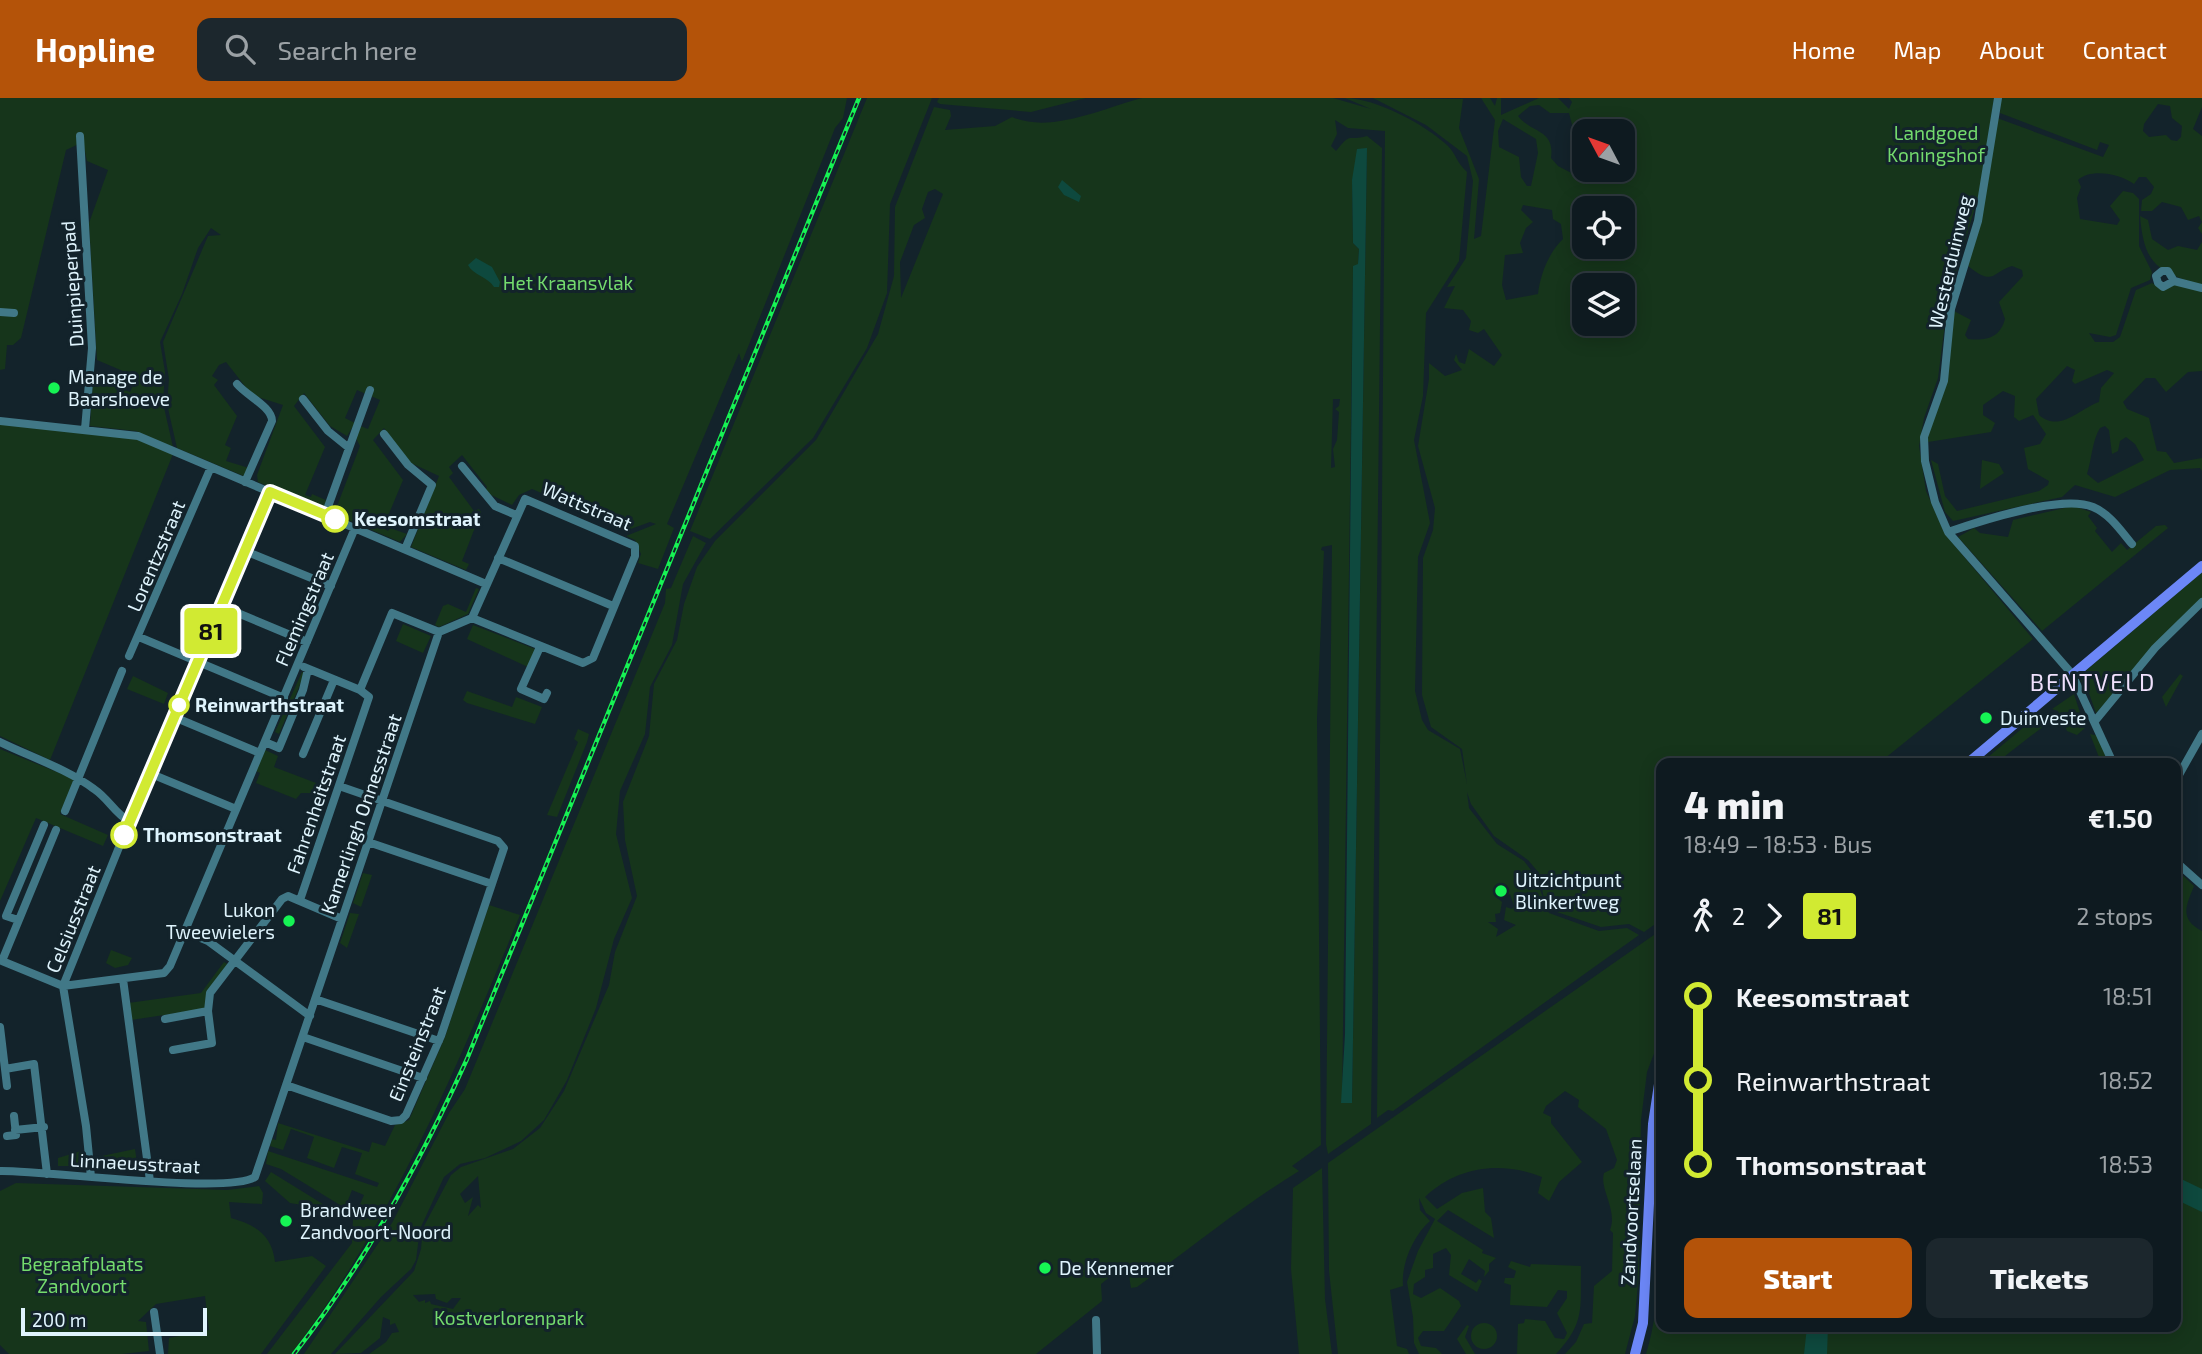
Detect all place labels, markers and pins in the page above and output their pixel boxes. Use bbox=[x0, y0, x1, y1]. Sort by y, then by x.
place label: Manage de Baarshoeve bbox=[68, 365, 170, 410]
marker: Manage de Baarshoeve bbox=[46, 380, 62, 396]
marker: Keesomstraat bbox=[322, 506, 348, 532]
place label: Keesomstraat bbox=[354, 507, 481, 530]
place label: Reinwarthstraat bbox=[195, 693, 344, 716]
marker: Reinwarthstraat bbox=[169, 695, 189, 715]
place label: Duinveste bbox=[2000, 706, 2086, 729]
marker: Duinveste bbox=[1978, 710, 1994, 726]
marker: Thomsonstraat bbox=[111, 822, 137, 848]
place label: Thomsonstraat bbox=[143, 823, 282, 846]
place label: Uitzichtpunt Blinkertweg bbox=[1515, 868, 1622, 913]
marker: Uitzichtpunt Blinkertweg bbox=[1493, 883, 1509, 899]
place label: Lukon Tweewielers bbox=[166, 898, 275, 943]
marker: Lukon Tweewielers bbox=[281, 913, 297, 929]
place label: Brandweer Zandvoort-Noord bbox=[300, 1198, 451, 1243]
marker: Brandweer Zandvoort-Noord bbox=[278, 1213, 294, 1229]
place label: De Kennemer bbox=[1059, 1256, 1174, 1279]
marker: De Kennemer bbox=[1037, 1260, 1053, 1276]

